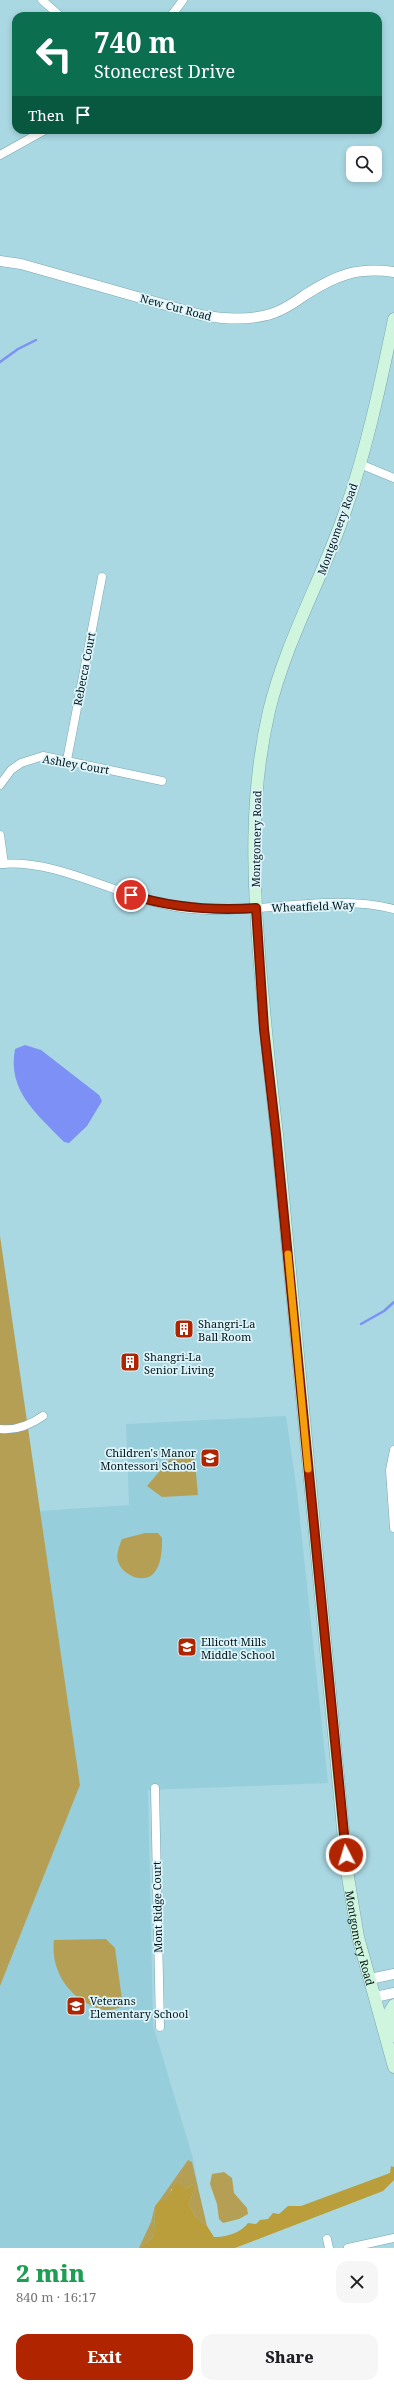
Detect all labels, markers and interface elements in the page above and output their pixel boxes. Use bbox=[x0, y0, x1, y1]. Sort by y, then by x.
text: 740 m bbox=[94, 23, 176, 61]
icon: left bbox=[28, 28, 80, 80]
text: Stonecrest Drive bbox=[94, 59, 235, 83]
icon: arrive bbox=[72, 104, 94, 126]
text: Then bbox=[28, 105, 64, 125]
map controls bbox=[346, 146, 382, 182]
button: search bbox=[346, 146, 382, 182]
street label: New Cut Road bbox=[139, 290, 214, 324]
street label: Montgomery Road bbox=[313, 481, 361, 577]
street label: Rebecca Court bbox=[70, 631, 99, 707]
street label: Ashley Court bbox=[42, 751, 111, 777]
street label: Montgomery Road bbox=[248, 790, 264, 888]
pin bbox=[114, 878, 148, 912]
icon: arrive bbox=[120, 884, 142, 906]
street label: Wheatfield Way bbox=[271, 897, 356, 915]
place label: Shangri-La Ball Room bbox=[198, 1316, 255, 1344]
building icon: Shangri-La Ball Room bbox=[173, 1318, 195, 1340]
place label: Shangri-La Senior Living bbox=[144, 1349, 214, 1377]
building icon: Shangri-La Senior Living bbox=[119, 1351, 141, 1373]
place label: Children's Manor Montessori School bbox=[100, 1445, 197, 1473]
school or university icon: Children's Manor Montessori School bbox=[199, 1447, 221, 1469]
place label: Ellicott Mills Middle School bbox=[201, 1634, 276, 1662]
school or university icon: Ellicott Mills Middle School bbox=[176, 1636, 198, 1658]
position arrow bbox=[325, 1834, 367, 1876]
street label: Mont Ridge Court bbox=[149, 1861, 165, 1953]
street label: Montgomery Road bbox=[343, 1889, 379, 1987]
place label: Veterans Elementary School bbox=[90, 1993, 189, 2021]
school or university icon: Veterans Elementary School bbox=[65, 1995, 87, 2017]
text: 2 min bbox=[16, 2256, 85, 2289]
button: close bbox=[336, 2261, 378, 2303]
text: 840 m · 16:17 bbox=[16, 2288, 96, 2306]
button: Exit bbox=[16, 2334, 193, 2380]
button: Share bbox=[201, 2334, 378, 2380]

